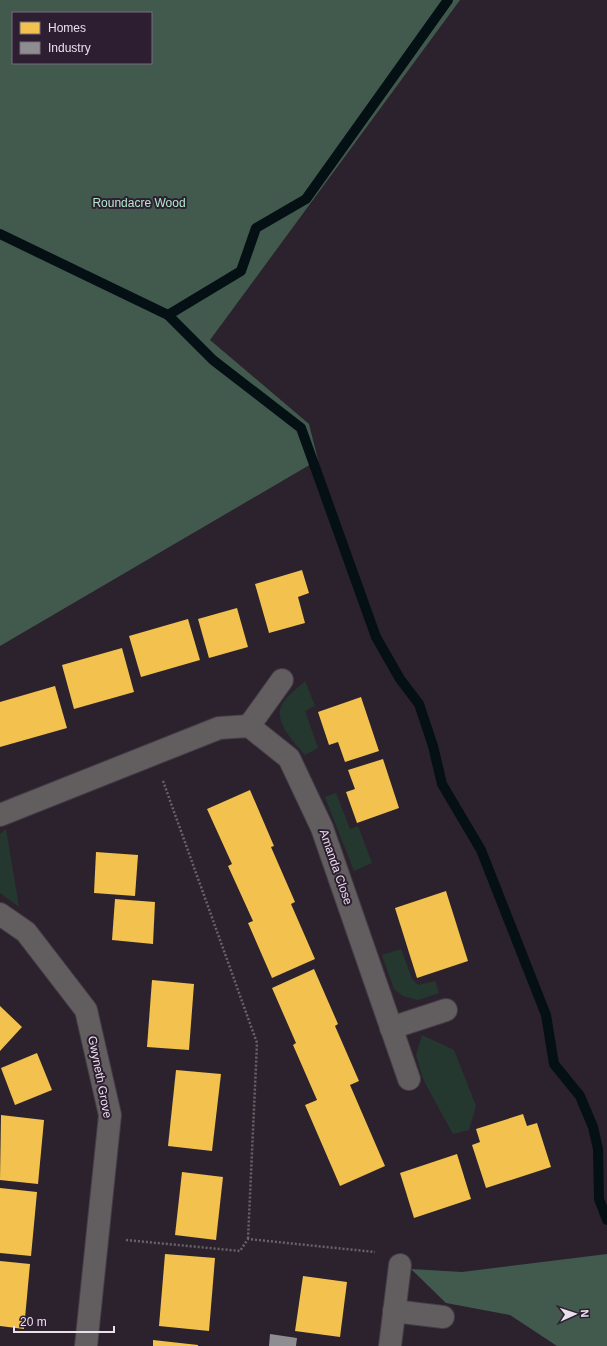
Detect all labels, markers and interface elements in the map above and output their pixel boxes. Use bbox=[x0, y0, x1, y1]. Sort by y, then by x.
legend bbox=[12, 12, 152, 64]
text: Homes bbox=[48, 21, 86, 35]
text: Industry bbox=[48, 41, 91, 55]
park label: Roundacre Wood bbox=[92, 196, 186, 210]
street label: Amanda Close bbox=[317, 828, 356, 907]
street label: Gwyneth Grove bbox=[85, 1035, 115, 1120]
north arrow bbox=[555, 1294, 595, 1334]
scale bar bbox=[14, 1308, 114, 1334]
text: N bbox=[579, 1309, 591, 1318]
text: 20 m bbox=[20, 1315, 47, 1329]

